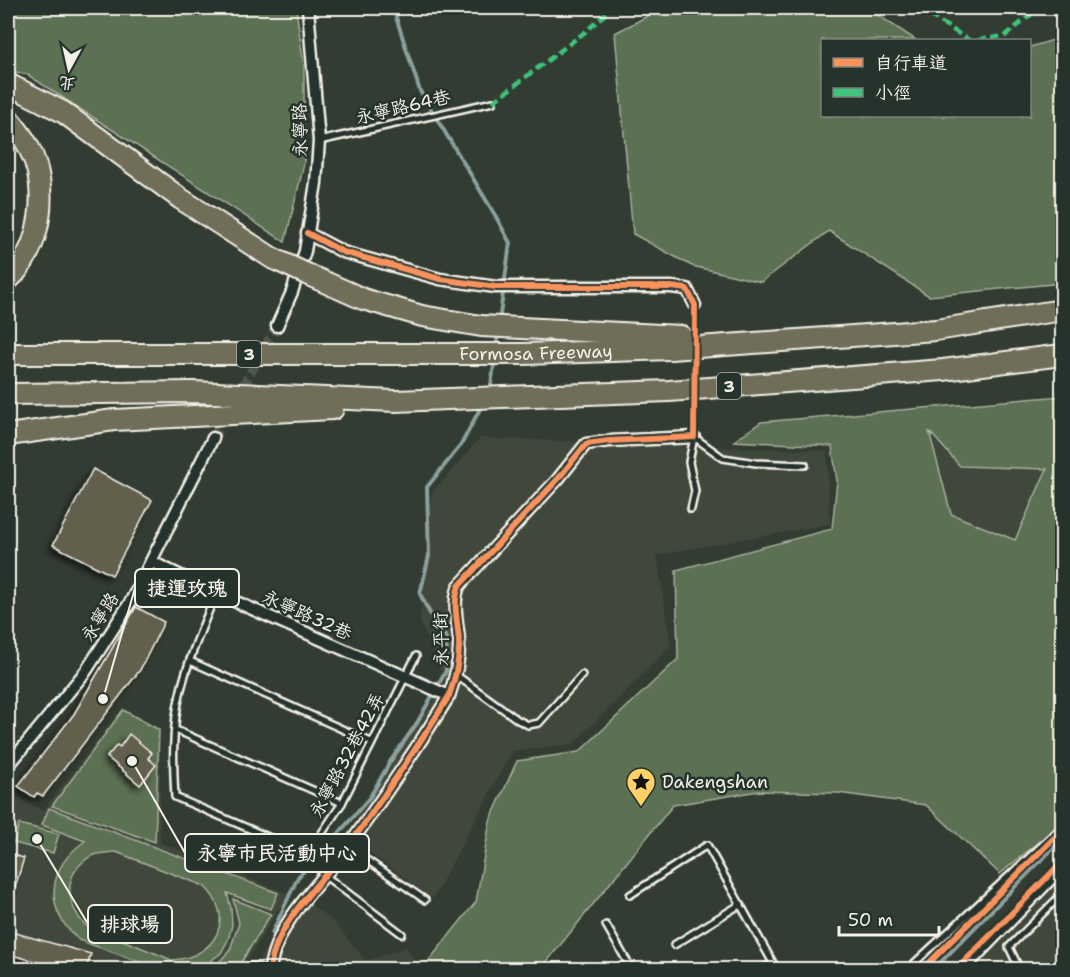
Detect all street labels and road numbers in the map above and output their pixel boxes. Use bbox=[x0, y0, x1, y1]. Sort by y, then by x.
street label: 永寧路64巷 bbox=[353, 84, 453, 130]
street label: 永寧路 bbox=[288, 103, 312, 157]
street label: Formosa Freeway bbox=[459, 339, 613, 366]
road number: 3 bbox=[237, 341, 261, 367]
road number: 3 bbox=[717, 373, 741, 399]
street label: 永寧路32巷 bbox=[258, 585, 356, 645]
street label: 永寧路 bbox=[76, 588, 124, 646]
street label: 永平街 bbox=[429, 612, 453, 666]
street label: 永寧路32巷42弄 bbox=[304, 688, 390, 822]

